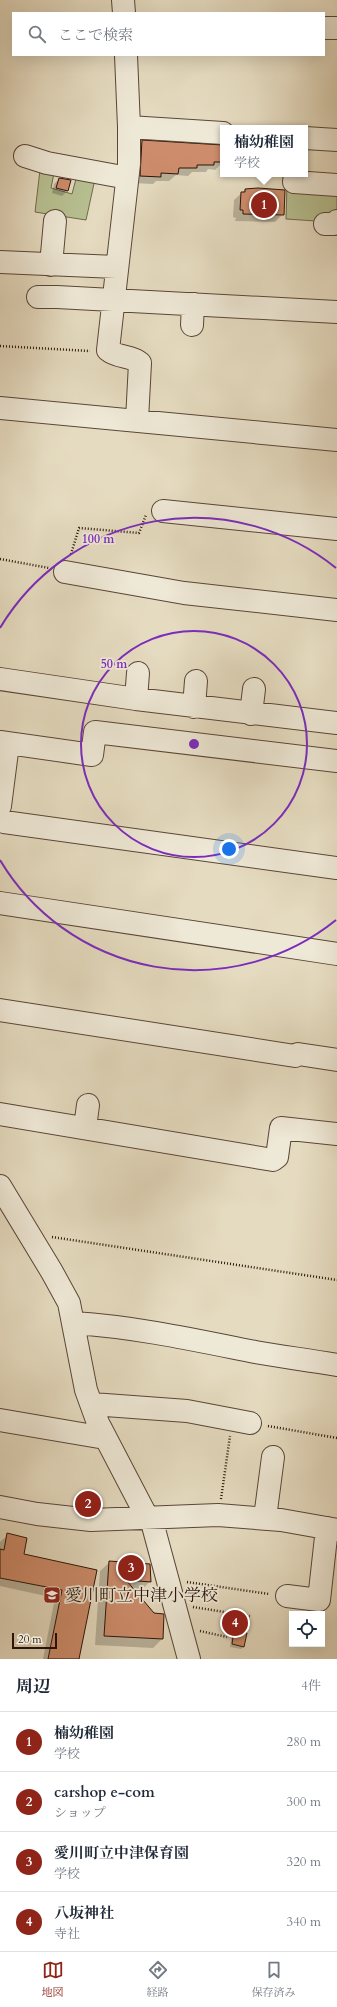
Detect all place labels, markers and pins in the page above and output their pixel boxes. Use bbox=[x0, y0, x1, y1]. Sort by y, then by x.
pin: 1 bbox=[251, 190, 277, 220]
centre of rings bbox=[187, 737, 201, 751]
pin: 2 bbox=[75, 1489, 101, 1519]
pin: 3 bbox=[118, 1553, 144, 1583]
place label: 愛川町立中津小学校 bbox=[65, 1584, 218, 1607]
school or university icon: 愛川町立中津小学校 bbox=[42, 1585, 62, 1605]
pin: 4 bbox=[222, 1608, 248, 1638]

